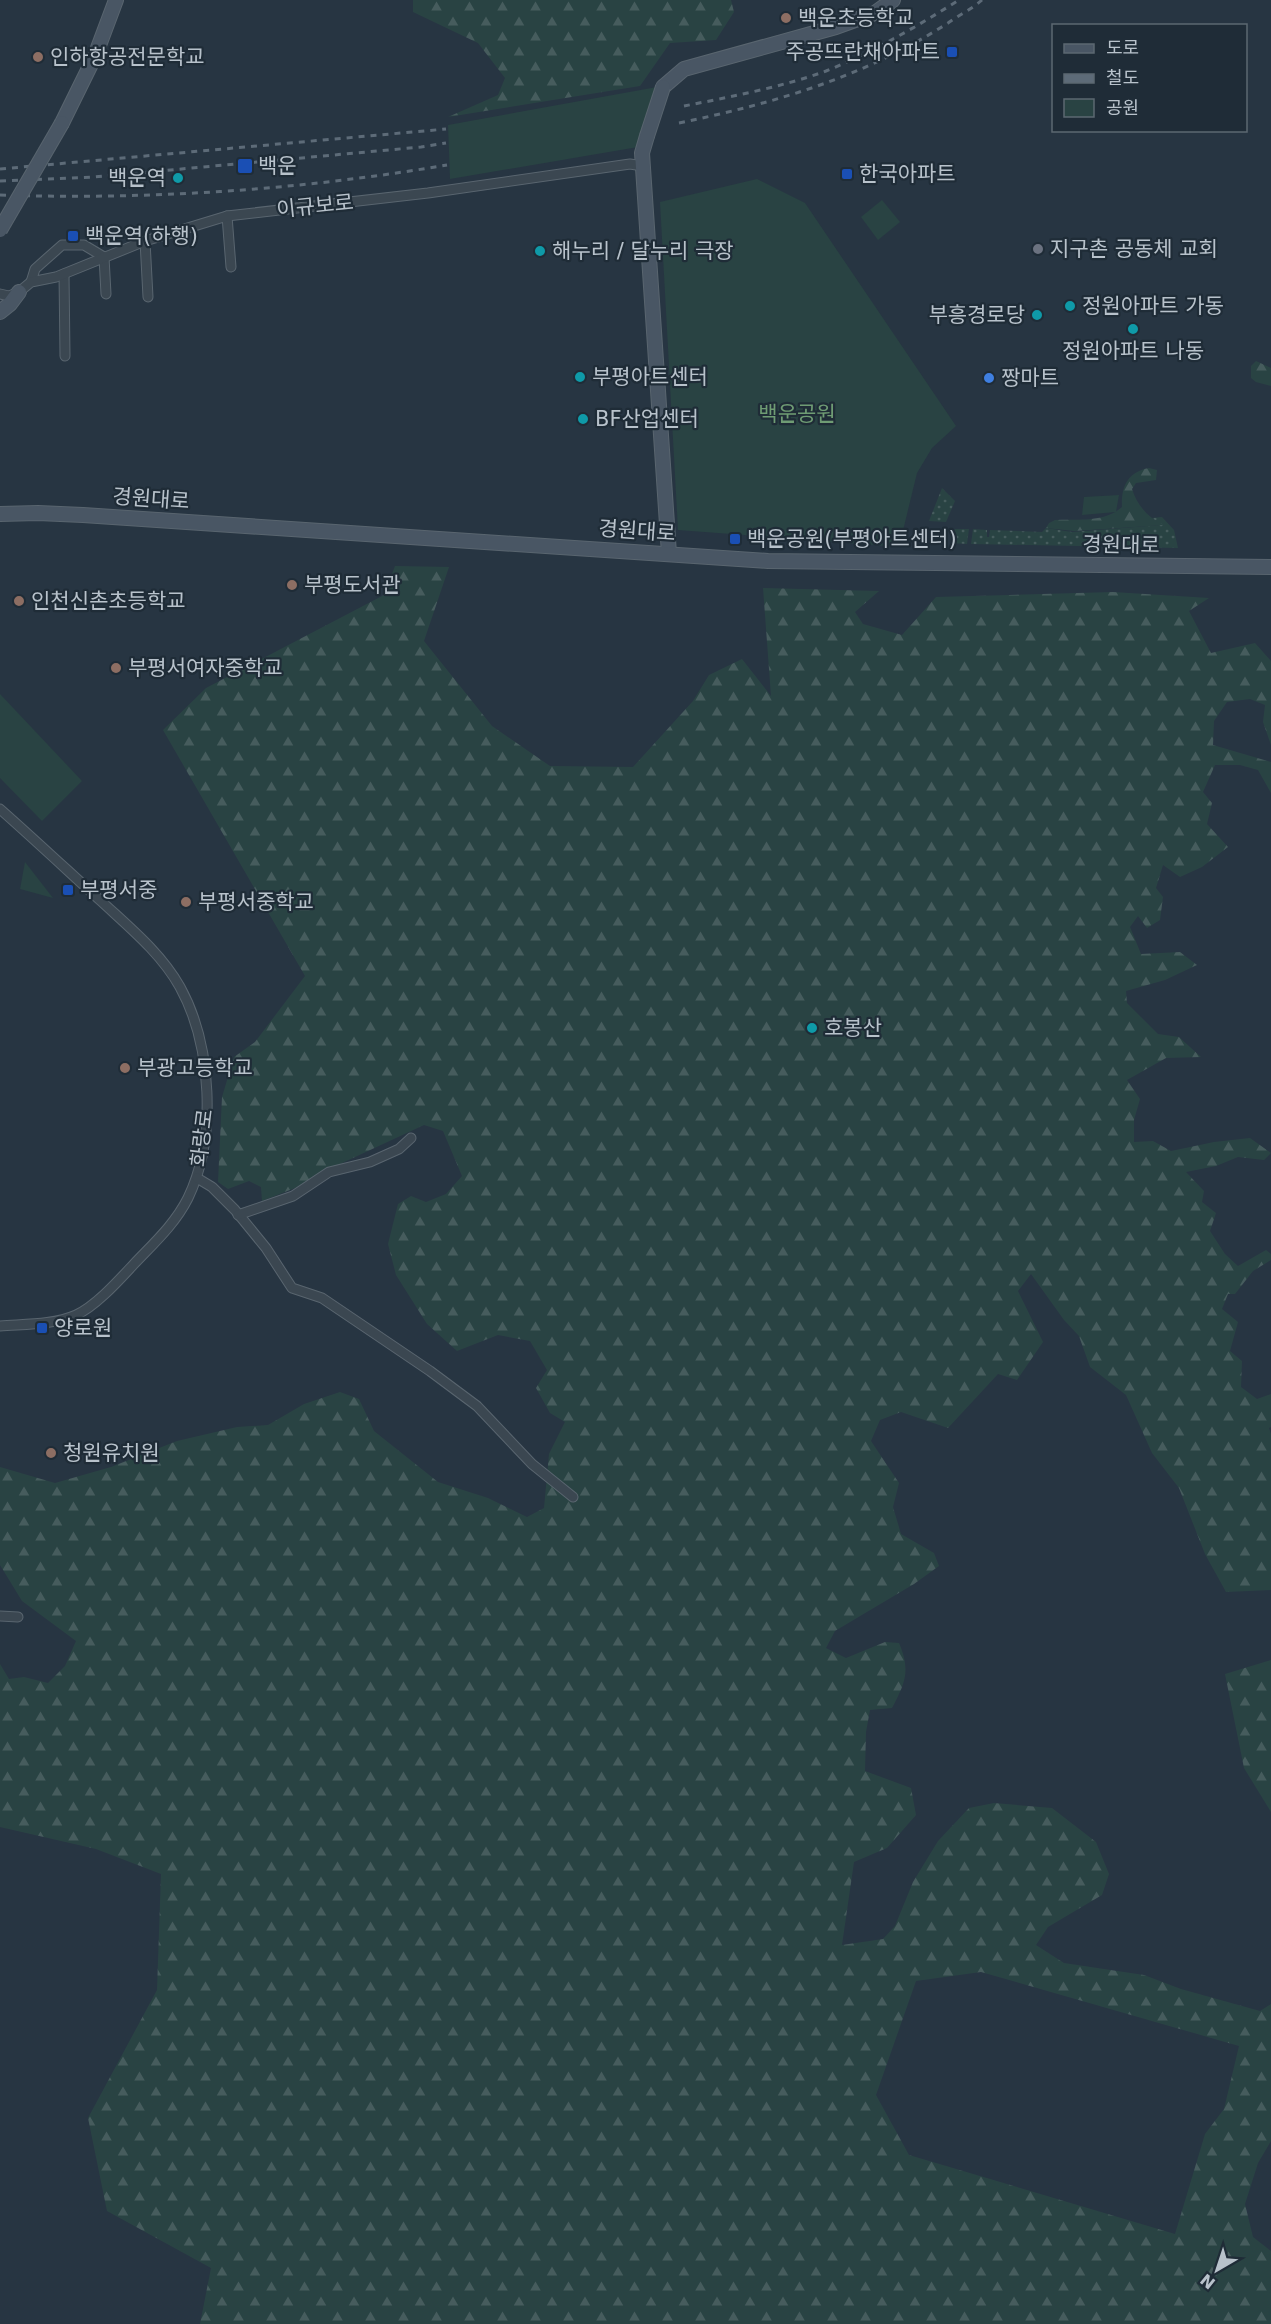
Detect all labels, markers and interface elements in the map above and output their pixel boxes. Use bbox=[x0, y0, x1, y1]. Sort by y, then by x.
place label: 백운초등학교 bbox=[798, 6, 914, 30]
marker: 백운초등학교 bbox=[779, 11, 793, 25]
legend bbox=[1052, 24, 1247, 132]
text: 도로 bbox=[1106, 37, 1139, 58]
place label: 주공뜨란채아파트 bbox=[785, 40, 940, 64]
place label: 인하항공전문학교 bbox=[50, 45, 205, 69]
marker: 주공뜨란채아파트 bbox=[945, 45, 959, 59]
marker: 인하항공전문학교 bbox=[31, 50, 45, 64]
text: 철도 bbox=[1106, 67, 1139, 88]
text: 공원 bbox=[1106, 97, 1139, 118]
place label: 백운 bbox=[258, 154, 297, 178]
marker: 백운 bbox=[236, 157, 254, 175]
place label: 한국아파트 bbox=[859, 162, 956, 186]
place label: 백운역 bbox=[108, 166, 166, 190]
marker: 한국아파트 bbox=[840, 167, 854, 181]
marker: 백운역 bbox=[171, 171, 185, 185]
street label: 이규보로 bbox=[275, 190, 355, 222]
place label: 백운역(하행) bbox=[85, 224, 198, 248]
marker: 백운역(하행) bbox=[66, 229, 80, 243]
place label: 지구촌 공동체 교회 bbox=[1050, 237, 1218, 261]
place label: 해누리 / 달누리 극장 bbox=[552, 239, 734, 263]
marker: 지구촌 공동체 교회 bbox=[1031, 242, 1045, 256]
marker: 해누리 / 달누리 극장 bbox=[533, 244, 547, 258]
place label: 정원아파트 가동 bbox=[1082, 294, 1224, 318]
marker: 정원아파트 가동 bbox=[1063, 299, 1077, 313]
place label: 부흥경로당 bbox=[928, 303, 1025, 327]
marker: 부흥경로당 bbox=[1030, 308, 1044, 322]
marker: 정원아파트 나동 bbox=[1126, 322, 1140, 336]
place label: 정원아파트 나동 bbox=[1062, 339, 1204, 363]
place label: 부평아트센터 bbox=[592, 365, 708, 389]
place label: 짱마트 bbox=[1001, 366, 1059, 390]
marker: 부평아트센터 bbox=[573, 370, 587, 384]
marker: 짱마트 bbox=[982, 371, 996, 385]
park label: 백운공원 bbox=[758, 402, 836, 426]
place label: BF산업센터 bbox=[595, 407, 699, 431]
marker: BF산업센터 bbox=[576, 412, 590, 426]
street label: 경원대로 bbox=[112, 484, 190, 514]
street label: 경원대로 bbox=[598, 516, 676, 546]
place label: 백운공원(부평아트센터) bbox=[747, 527, 957, 551]
marker: 백운공원(부평아트센터) bbox=[728, 532, 742, 546]
street label: 경원대로 bbox=[1082, 532, 1160, 558]
place label: 부평도서관 bbox=[304, 573, 401, 597]
marker: 부평도서관 bbox=[285, 578, 299, 592]
place label: 인천신촌초등학교 bbox=[31, 589, 186, 613]
marker: 인천신촌초등학교 bbox=[12, 594, 26, 608]
place label: 부평서여자중학교 bbox=[128, 656, 283, 680]
marker: 부평서여자중학교 bbox=[109, 661, 123, 675]
place label: 부평서중 bbox=[80, 878, 157, 902]
marker: 부평서중 bbox=[61, 883, 75, 897]
place label: 부평서중학교 bbox=[198, 890, 314, 914]
marker: 부평서중학교 bbox=[179, 895, 193, 909]
place label: 호봉산 bbox=[824, 1016, 882, 1040]
marker: 호봉산 bbox=[805, 1021, 819, 1035]
place label: 부광고등학교 bbox=[137, 1056, 253, 1080]
marker: 부광고등학교 bbox=[118, 1061, 132, 1075]
street label: 화랑로 bbox=[187, 1108, 217, 1168]
place label: 양로원 bbox=[54, 1316, 112, 1340]
marker: 양로원 bbox=[35, 1321, 49, 1335]
place label: 청원유치원 bbox=[63, 1441, 160, 1465]
marker: 청원유치원 bbox=[44, 1446, 58, 1460]
north arrow bbox=[1187, 2240, 1247, 2300]
text: N bbox=[1197, 2270, 1219, 2293]

